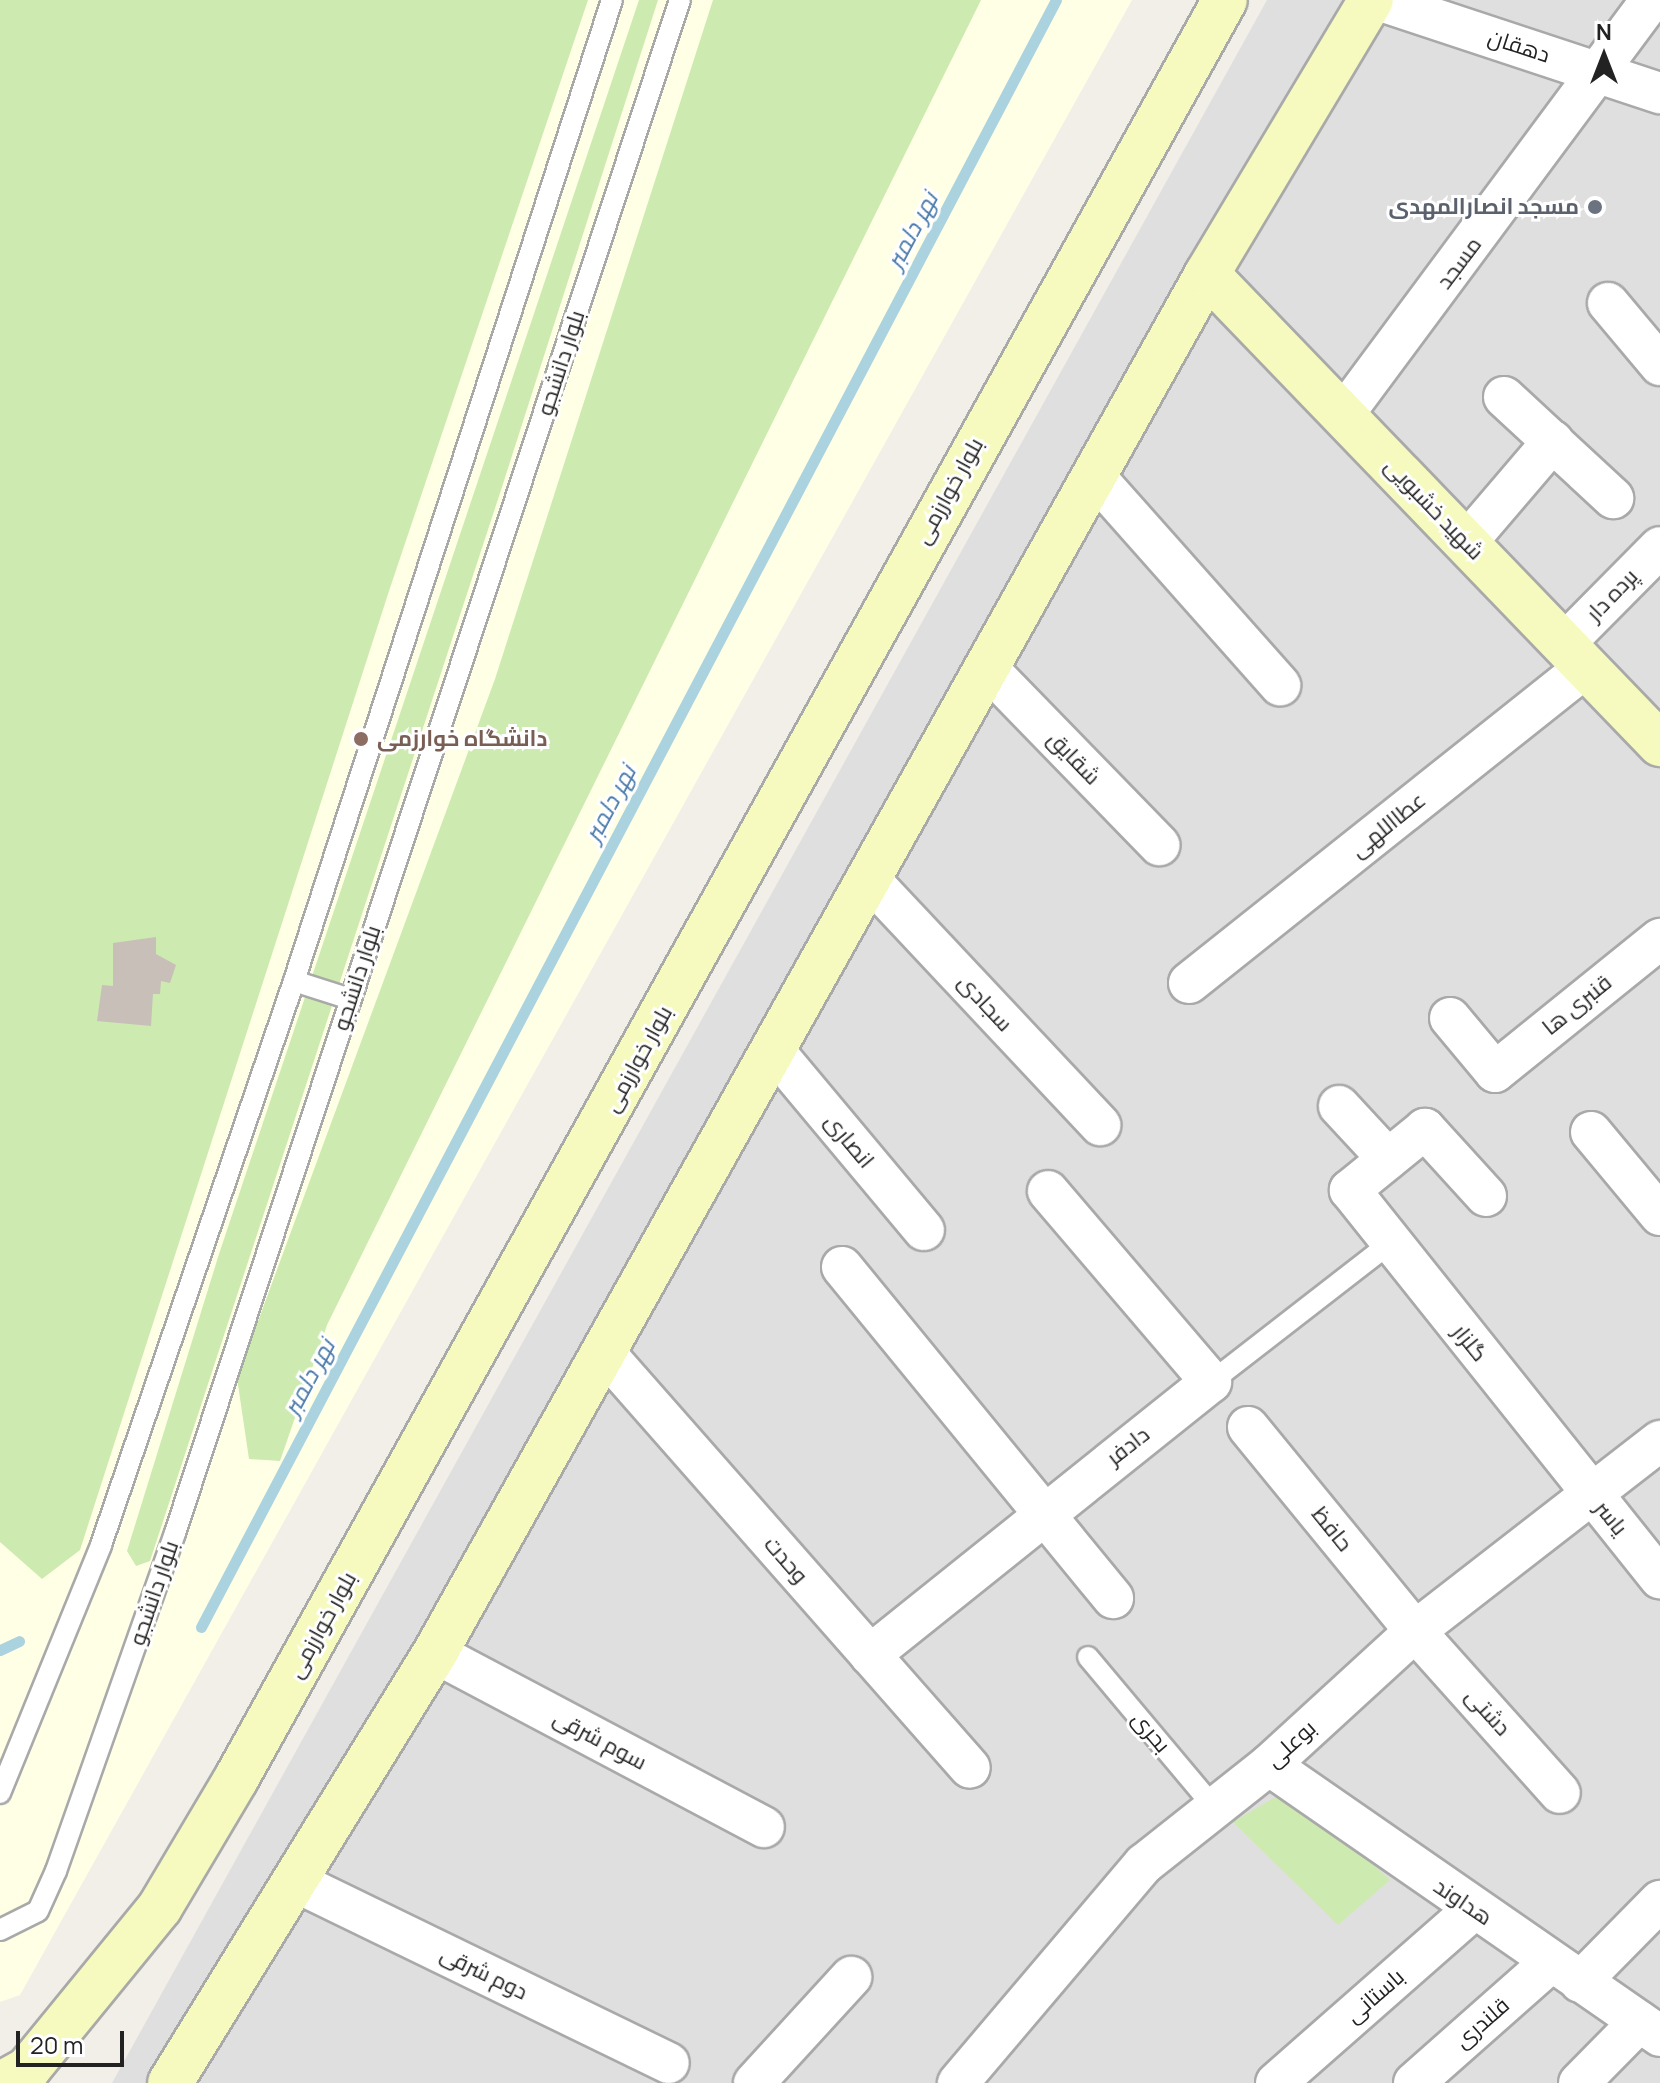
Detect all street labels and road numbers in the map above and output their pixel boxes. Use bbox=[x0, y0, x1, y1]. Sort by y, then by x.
street label: دهقان bbox=[1485, 24, 1553, 68]
street label: مسجد bbox=[1431, 232, 1487, 294]
street label: بلوار دانشجو bbox=[532, 307, 590, 419]
street label: بلوار خوارزمی bbox=[909, 433, 989, 549]
street label: شهید خشبویی bbox=[1379, 453, 1489, 565]
street label: پرده دار bbox=[1581, 563, 1643, 627]
street label: شقایق bbox=[1042, 726, 1106, 790]
street label: عطااللهی bbox=[1345, 787, 1431, 863]
street label: بلوار دانشجو bbox=[328, 922, 386, 1034]
street label: سجادی bbox=[952, 969, 1018, 1037]
street label: قنبری ها bbox=[1537, 969, 1617, 1041]
street label: بلوار خوارزمی bbox=[598, 1001, 678, 1117]
street label: انصاری bbox=[819, 1109, 879, 1173]
street label: گلزار bbox=[1447, 1319, 1493, 1367]
street label: دادفر bbox=[1101, 1421, 1155, 1471]
street label: یاسر bbox=[1589, 1495, 1633, 1541]
street label: حافظ bbox=[1306, 1501, 1358, 1557]
street label: وحدت bbox=[759, 1531, 813, 1589]
street label: بلوار دانشجو bbox=[124, 1537, 184, 1649]
street label: بلوار خوارزمی bbox=[282, 1567, 362, 1683]
street label: دشتی bbox=[1460, 1683, 1516, 1741]
street label: سوم شرقی bbox=[549, 1704, 651, 1776]
street label: بحری bbox=[1126, 1706, 1176, 1758]
street label: بوعلی bbox=[1261, 1715, 1321, 1773]
street label: هداوند bbox=[1429, 1873, 1497, 1931]
street label: دوم شرقی bbox=[436, 1941, 532, 2005]
street label: باستانی bbox=[1340, 1963, 1410, 2029]
street label: قلندری bbox=[1449, 1992, 1515, 2054]

